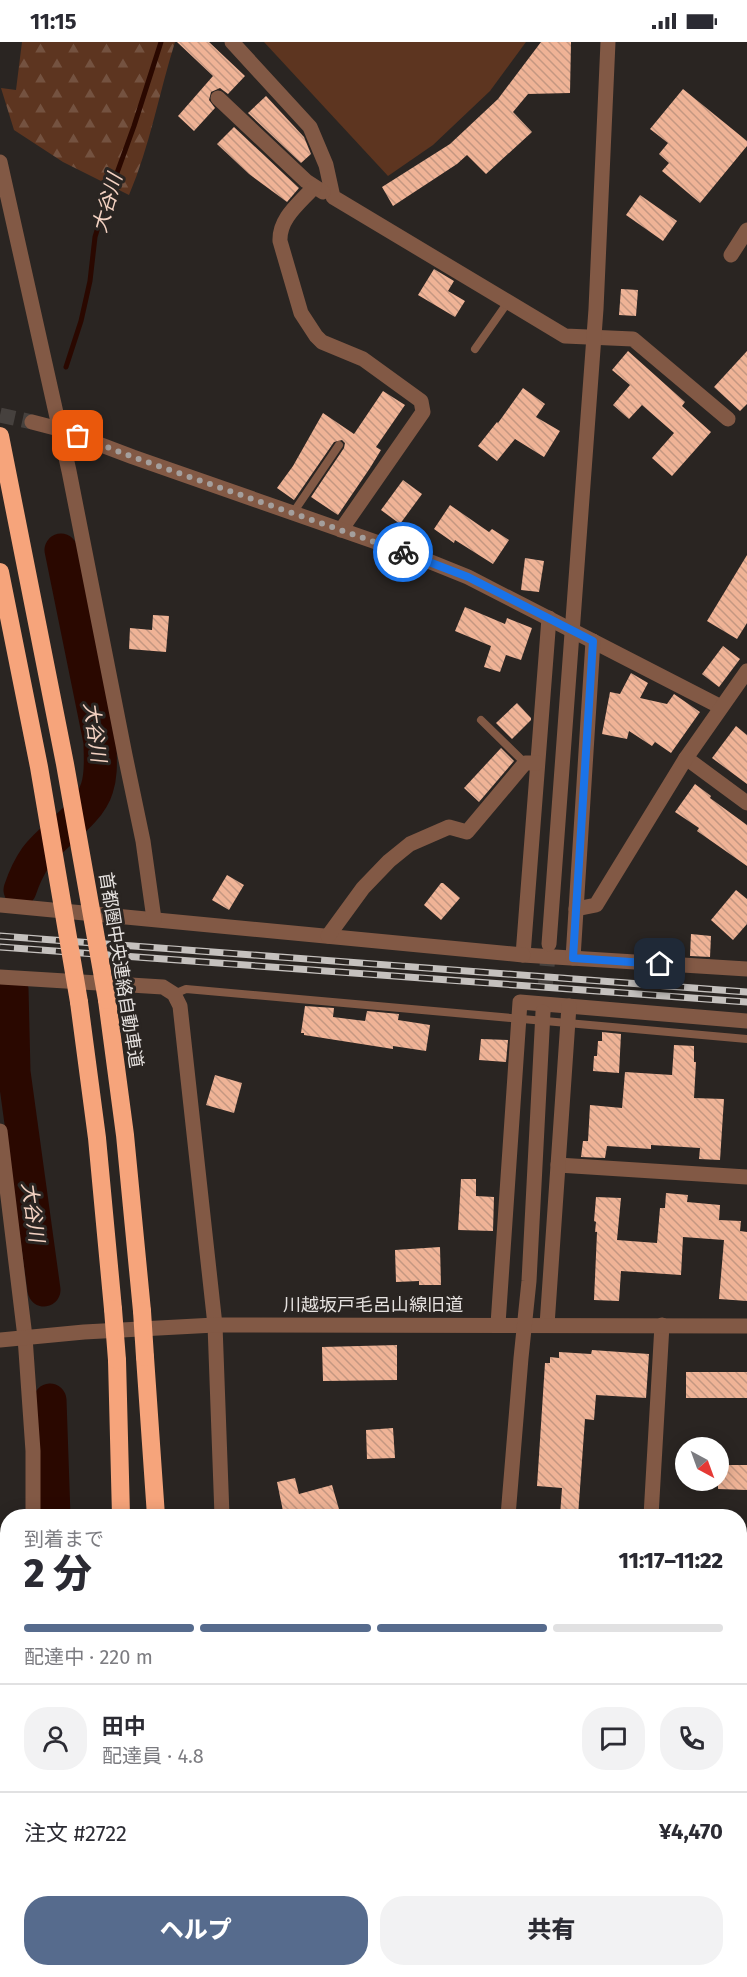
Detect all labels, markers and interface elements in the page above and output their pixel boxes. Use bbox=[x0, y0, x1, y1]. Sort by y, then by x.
text: 11:15 bbox=[30, 8, 77, 35]
water label: 大谷川 bbox=[87, 169, 127, 235]
pin bbox=[52, 410, 103, 461]
icon: bag bbox=[61, 419, 94, 452]
courier bbox=[373, 522, 433, 582]
icon: bike bbox=[387, 536, 420, 569]
water label: 大谷川 bbox=[79, 701, 111, 765]
street label: 首都圏中央連絡自動車道 bbox=[95, 870, 147, 1070]
pin bbox=[634, 938, 685, 989]
icon: home bbox=[643, 947, 676, 980]
water label: 大谷川 bbox=[17, 1181, 49, 1245]
street label: 川越坂戸毛呂山線旧道 bbox=[283, 1294, 463, 1316]
north arrow bbox=[675, 1437, 729, 1491]
map controls bbox=[675, 1437, 729, 1491]
text: 到着まで bbox=[24, 1527, 104, 1551]
text: 11:17–11:22 bbox=[619, 1547, 723, 1574]
text: 2 分 bbox=[24, 1551, 92, 1597]
text: 配達中 · 220 m bbox=[24, 1645, 153, 1669]
button: person bbox=[24, 1707, 87, 1770]
button: chat bbox=[582, 1707, 645, 1770]
button: phone bbox=[660, 1707, 723, 1770]
text: 田中 bbox=[102, 1713, 146, 1740]
text: 配達員 · 4.8 bbox=[102, 1744, 204, 1768]
text: ¥4,470 bbox=[659, 1818, 723, 1845]
text: 注文 #2722 bbox=[24, 1820, 127, 1847]
button: ヘルプ bbox=[24, 1896, 368, 1965]
button: 共有 bbox=[380, 1896, 723, 1965]

